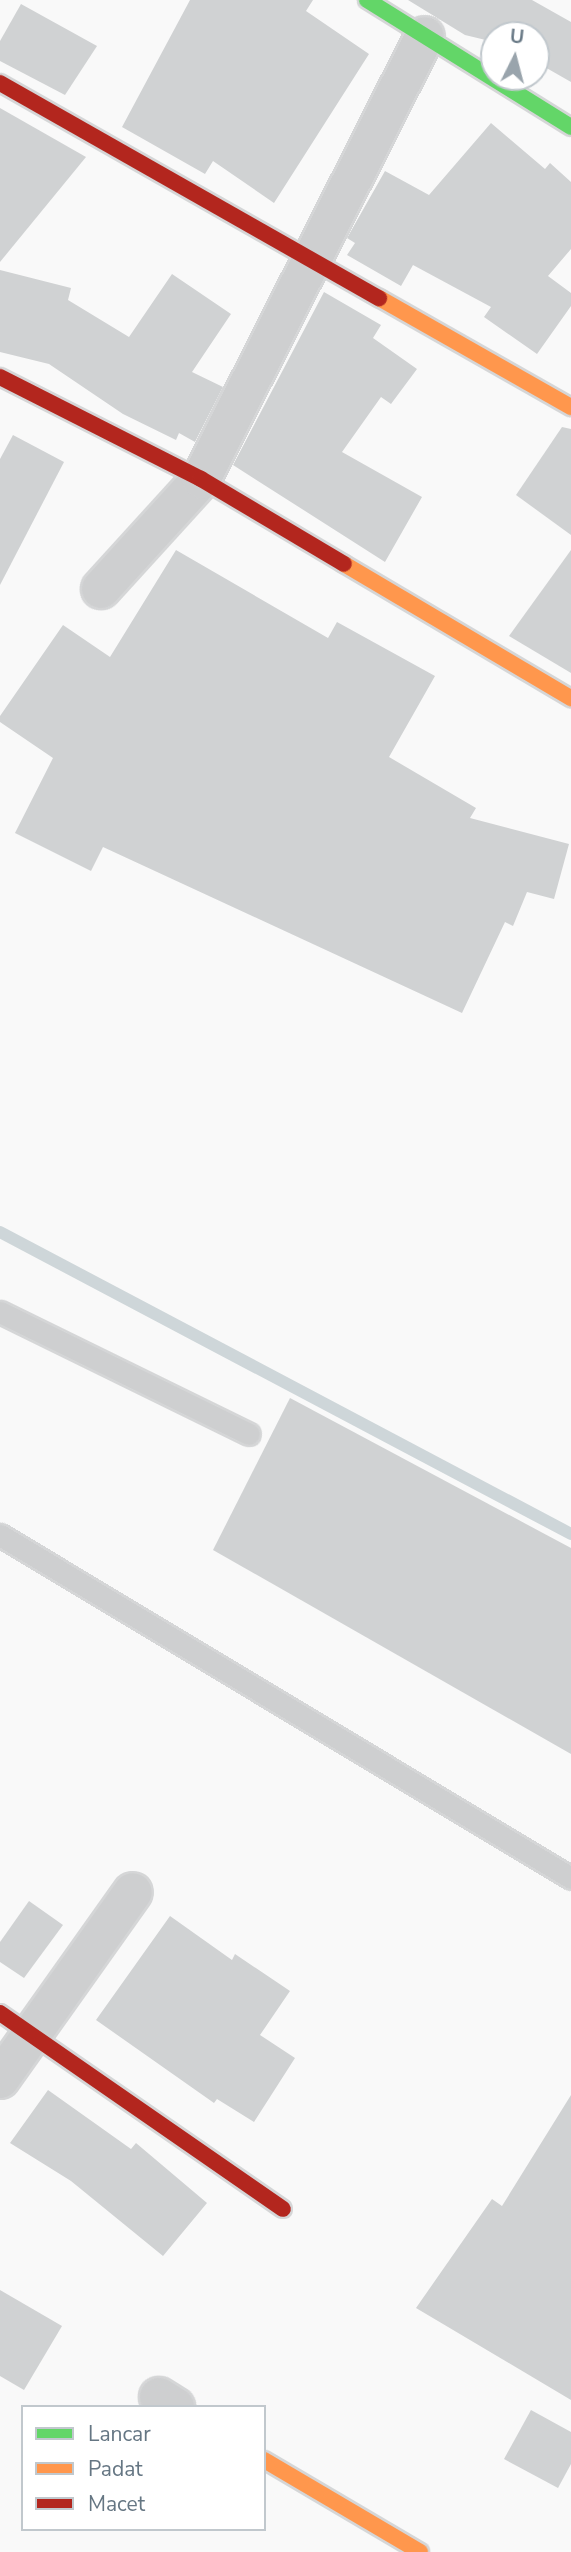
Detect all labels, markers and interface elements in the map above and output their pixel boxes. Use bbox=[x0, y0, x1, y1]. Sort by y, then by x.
north arrow bbox=[480, 21, 550, 91]
text: U bbox=[509, 23, 525, 51]
legend bbox=[21, 2405, 266, 2531]
text: Lancar bbox=[88, 2420, 151, 2448]
text: Padat bbox=[88, 2455, 143, 2483]
text: Macet bbox=[88, 2490, 145, 2518]

